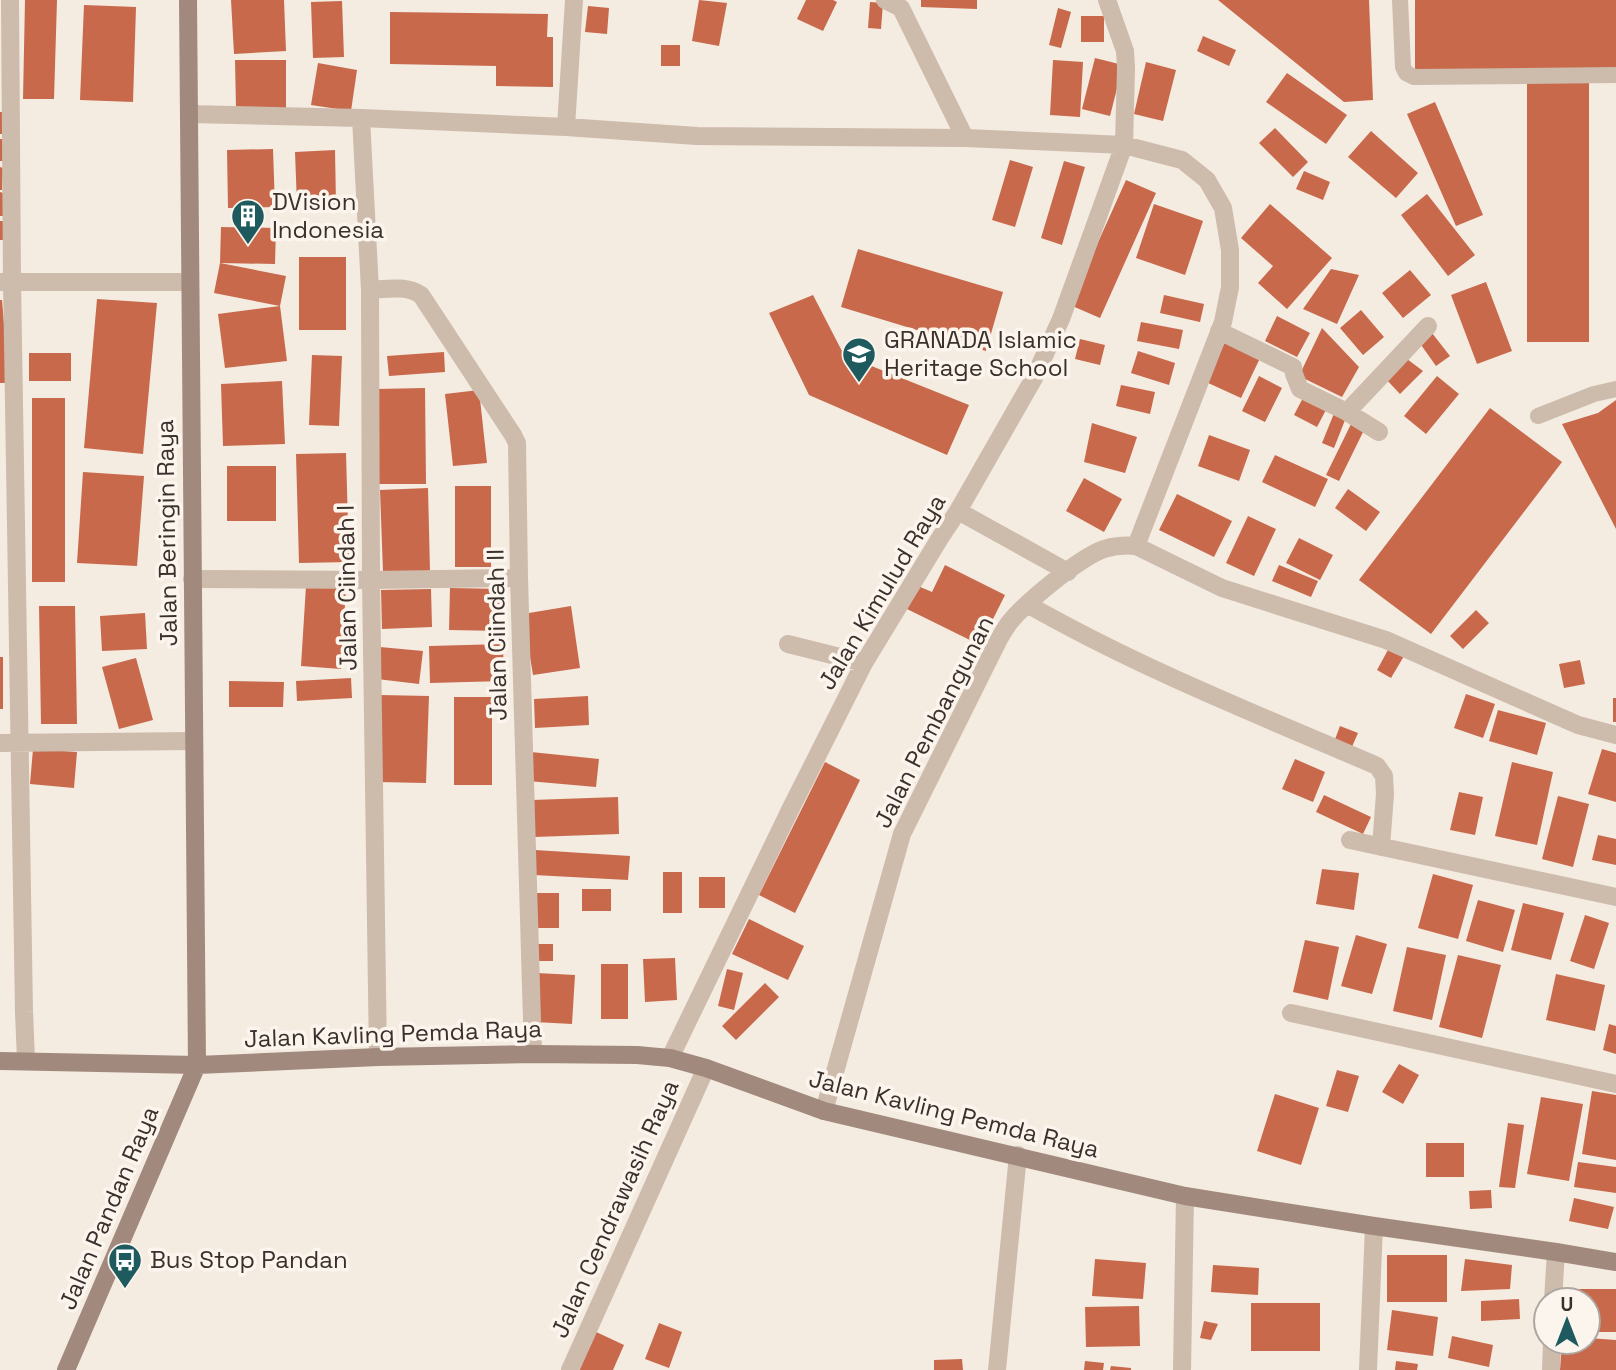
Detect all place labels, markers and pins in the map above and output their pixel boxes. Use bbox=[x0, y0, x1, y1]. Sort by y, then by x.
place label: DVision Indonesia bbox=[272, 186, 384, 245]
building icon: DVision Indonesia bbox=[229, 197, 267, 246]
place label: GRANADA Islamic Heritage School bbox=[884, 324, 1077, 383]
school or university icon: GRANADA Islamic Heritage School bbox=[840, 335, 878, 384]
bus stop icon: Bus Stop Pandan bbox=[106, 1241, 144, 1290]
place label: Bus Stop Pandan bbox=[150, 1244, 348, 1275]

